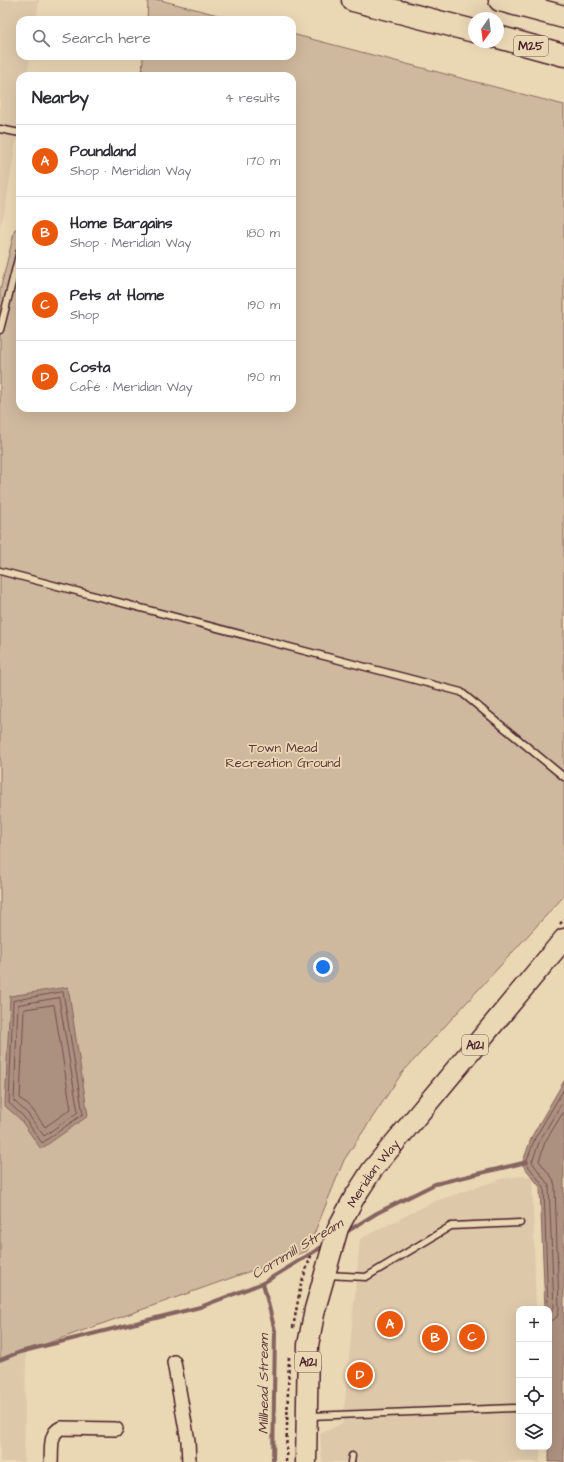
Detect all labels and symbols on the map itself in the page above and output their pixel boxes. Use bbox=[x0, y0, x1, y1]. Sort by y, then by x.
north arrow bbox=[468, 12, 504, 48]
road number: M25 bbox=[514, 36, 548, 56]
park label: Town Mead Recreation Ground bbox=[226, 739, 341, 772]
your location bbox=[313, 957, 333, 977]
road number: A121 bbox=[462, 1035, 488, 1055]
street label: Meridian Way bbox=[343, 1136, 405, 1211]
water label: Cornmill Stream bbox=[248, 1213, 349, 1284]
pin: A bbox=[377, 1309, 403, 1339]
pin: C bbox=[459, 1322, 485, 1352]
pin: B bbox=[422, 1323, 448, 1353]
water label: Millhead Stream bbox=[254, 1332, 274, 1434]
road number: A121 bbox=[295, 1352, 321, 1372]
pin: D bbox=[347, 1360, 373, 1390]

